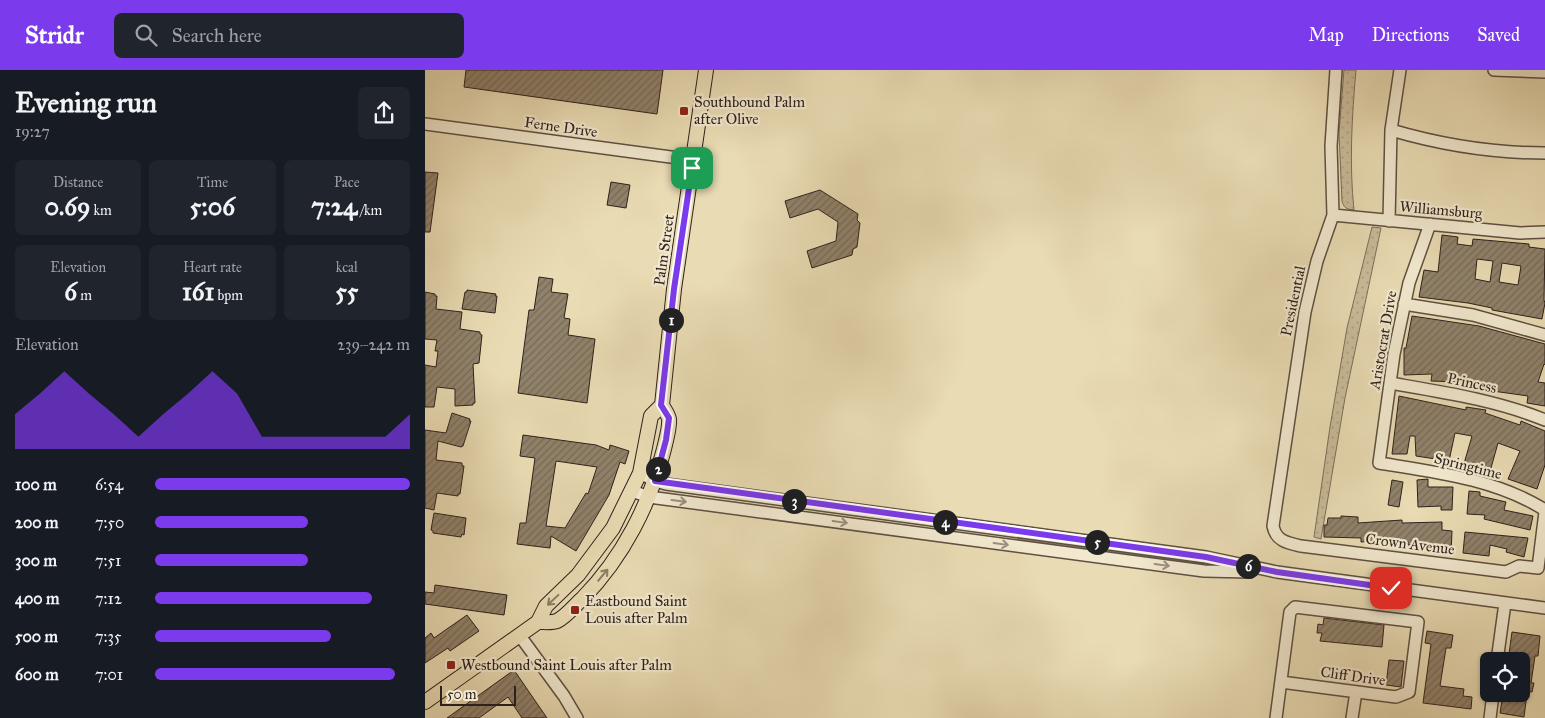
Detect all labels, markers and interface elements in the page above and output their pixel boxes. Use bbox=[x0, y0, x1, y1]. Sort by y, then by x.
search box bbox=[114, 13, 464, 58]
text: Stridr bbox=[25, 20, 84, 50]
icon: search bbox=[132, 21, 160, 49]
text: Search here bbox=[172, 24, 262, 47]
text: Map bbox=[1308, 24, 1344, 46]
text: Directions bbox=[1372, 24, 1449, 46]
text: Saved bbox=[1477, 24, 1520, 46]
text: Evening run bbox=[15, 85, 157, 120]
button: share bbox=[358, 87, 410, 139]
place label: Southbound Palm after Olive bbox=[694, 93, 805, 128]
marker: Southbound Palm after Olive bbox=[678, 105, 690, 117]
street label: Ferne Drive bbox=[523, 113, 599, 141]
text: 19:27 bbox=[15, 122, 50, 141]
pin bbox=[671, 147, 713, 189]
icon: arrive bbox=[678, 154, 706, 182]
text: Distance bbox=[53, 174, 103, 191]
text: Time bbox=[197, 174, 228, 191]
text: Pace bbox=[334, 174, 360, 191]
text: 0.69 bbox=[45, 191, 91, 222]
text: 5:06 bbox=[190, 191, 235, 222]
text: 7:24 bbox=[311, 191, 357, 222]
street label: Williamsburg bbox=[1399, 197, 1484, 223]
text: km bbox=[91, 202, 112, 219]
text: /km bbox=[357, 202, 382, 219]
street label: Palm Street bbox=[650, 213, 678, 287]
text: Elevation bbox=[50, 259, 106, 276]
text: Heart rate bbox=[183, 259, 242, 276]
text: kcal bbox=[336, 259, 358, 276]
street label: Presidential bbox=[1277, 263, 1309, 338]
text: 6 bbox=[64, 276, 77, 307]
text: 161 bbox=[182, 276, 214, 307]
text: 55 bbox=[335, 276, 358, 307]
text: m bbox=[77, 287, 92, 304]
text: bpm bbox=[214, 287, 243, 304]
street label: Aristocrat Drive bbox=[1365, 289, 1401, 392]
pin: 1 bbox=[659, 308, 683, 332]
text: 1 bbox=[669, 312, 674, 329]
text: Elevation bbox=[15, 335, 79, 354]
text: 239–242 m bbox=[337, 335, 410, 354]
street label: Princess bbox=[1446, 369, 1498, 397]
street label: Springtime bbox=[1432, 449, 1504, 483]
pin: 2 bbox=[645, 456, 671, 482]
text: 2 bbox=[655, 461, 662, 478]
text: 100 m bbox=[15, 475, 57, 494]
text: 6:54 bbox=[95, 475, 123, 494]
pin: 3 bbox=[781, 488, 807, 514]
text: 3 bbox=[792, 493, 797, 510]
one-way arrow bbox=[671, 496, 687, 506]
pin: 4 bbox=[933, 510, 957, 534]
text: 200 m bbox=[15, 513, 58, 532]
text: 7:50 bbox=[95, 513, 124, 532]
text: 4 bbox=[942, 514, 949, 531]
one-way arrow bbox=[832, 518, 848, 528]
pin: 5 bbox=[1085, 530, 1109, 554]
street label: Crown Avenue bbox=[1364, 530, 1456, 558]
text: 5 bbox=[1094, 534, 1101, 551]
one-way arrow bbox=[993, 539, 1009, 549]
text: 300 m bbox=[15, 551, 57, 570]
text: 7:51 bbox=[95, 551, 121, 570]
pin: 6 bbox=[1235, 554, 1261, 578]
text: 6 bbox=[1245, 558, 1252, 575]
one-way arrow bbox=[1154, 560, 1170, 570]
pin bbox=[1370, 567, 1412, 609]
one-way arrow bbox=[597, 569, 609, 582]
icon: check bbox=[1377, 574, 1405, 602]
text: 400 m bbox=[15, 589, 59, 608]
text: 7:12 bbox=[95, 589, 122, 608]
place label: Eastbound Saint Louis after Palm bbox=[585, 592, 688, 627]
one-way arrow bbox=[546, 594, 559, 606]
marker: Eastbound Saint Louis after Palm bbox=[569, 604, 581, 616]
text: 500 m bbox=[15, 627, 58, 646]
text: 7:35 bbox=[95, 627, 121, 646]
map controls bbox=[1480, 652, 1530, 702]
button: locate bbox=[1480, 652, 1530, 702]
place label: Westbound Saint Louis after Palm bbox=[461, 656, 672, 674]
marker: Westbound Saint Louis after Palm bbox=[445, 659, 457, 671]
street label: Cliff Drive bbox=[1319, 663, 1387, 689]
text: 600 m bbox=[15, 665, 59, 684]
text: 7:01 bbox=[95, 665, 123, 684]
scale bar bbox=[440, 683, 516, 706]
text: 50 m bbox=[447, 686, 476, 703]

